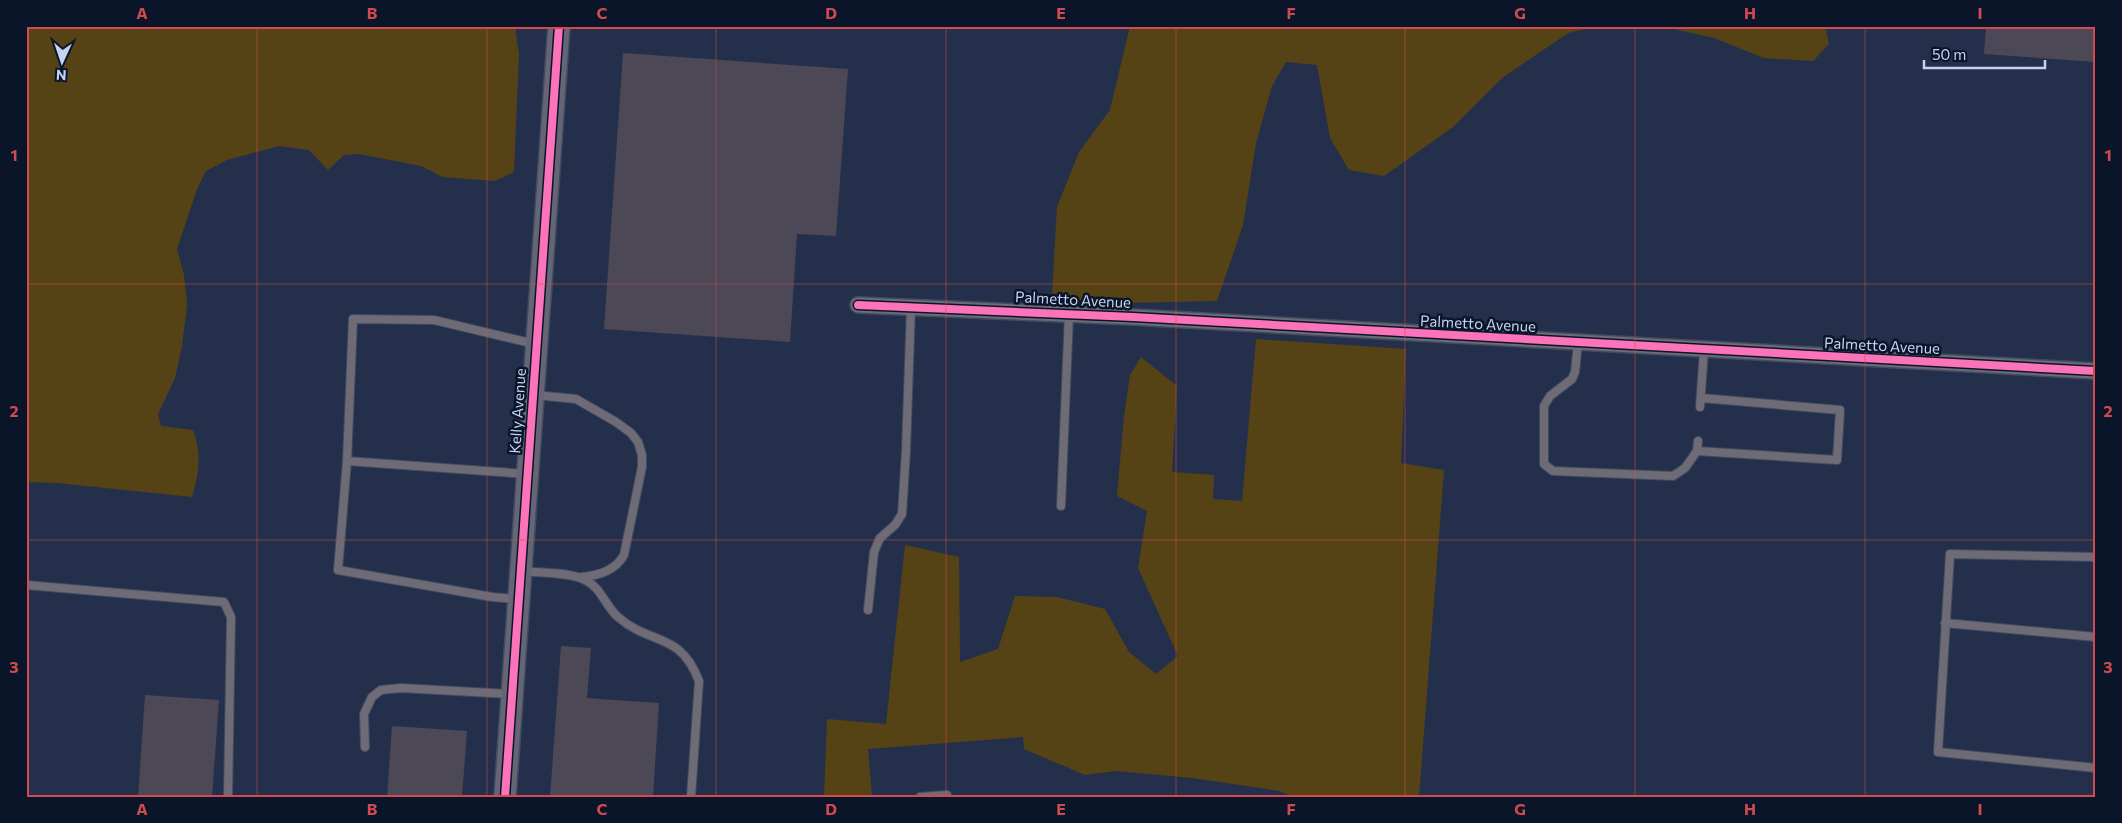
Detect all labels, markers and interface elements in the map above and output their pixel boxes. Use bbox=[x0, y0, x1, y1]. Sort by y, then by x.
text: A bbox=[136, 3, 148, 22]
text: B bbox=[367, 3, 378, 22]
text: C bbox=[597, 3, 608, 22]
text: D bbox=[825, 3, 837, 22]
text: E bbox=[1056, 3, 1066, 22]
text: F bbox=[1286, 3, 1296, 22]
text: G bbox=[1514, 3, 1526, 22]
text: H bbox=[1744, 3, 1756, 22]
text: I bbox=[1977, 3, 1983, 22]
north arrow bbox=[38, 38, 88, 88]
scale bar bbox=[1924, 38, 2046, 70]
text: 50 m bbox=[1932, 45, 1966, 63]
text: N bbox=[56, 67, 67, 84]
text: 1 bbox=[10, 145, 18, 164]
text: 1 bbox=[2104, 145, 2112, 164]
street label: Palmetto Avenue bbox=[1015, 287, 1132, 311]
street label: Palmetto Avenue bbox=[1420, 311, 1537, 335]
street label: Palmetto Avenue bbox=[1824, 333, 1941, 357]
street label: Kelly Avenue bbox=[505, 367, 529, 454]
text: 2 bbox=[9, 401, 19, 420]
text: 2 bbox=[2103, 401, 2113, 420]
text: 3 bbox=[9, 657, 19, 676]
text: 3 bbox=[2103, 657, 2113, 676]
text: A bbox=[136, 799, 148, 818]
text: B bbox=[367, 799, 378, 818]
text: C bbox=[597, 799, 608, 818]
text: D bbox=[825, 799, 837, 818]
text: E bbox=[1056, 799, 1066, 818]
text: F bbox=[1286, 799, 1296, 818]
text: G bbox=[1514, 799, 1526, 818]
text: H bbox=[1744, 799, 1756, 818]
text: I bbox=[1977, 799, 1983, 818]

